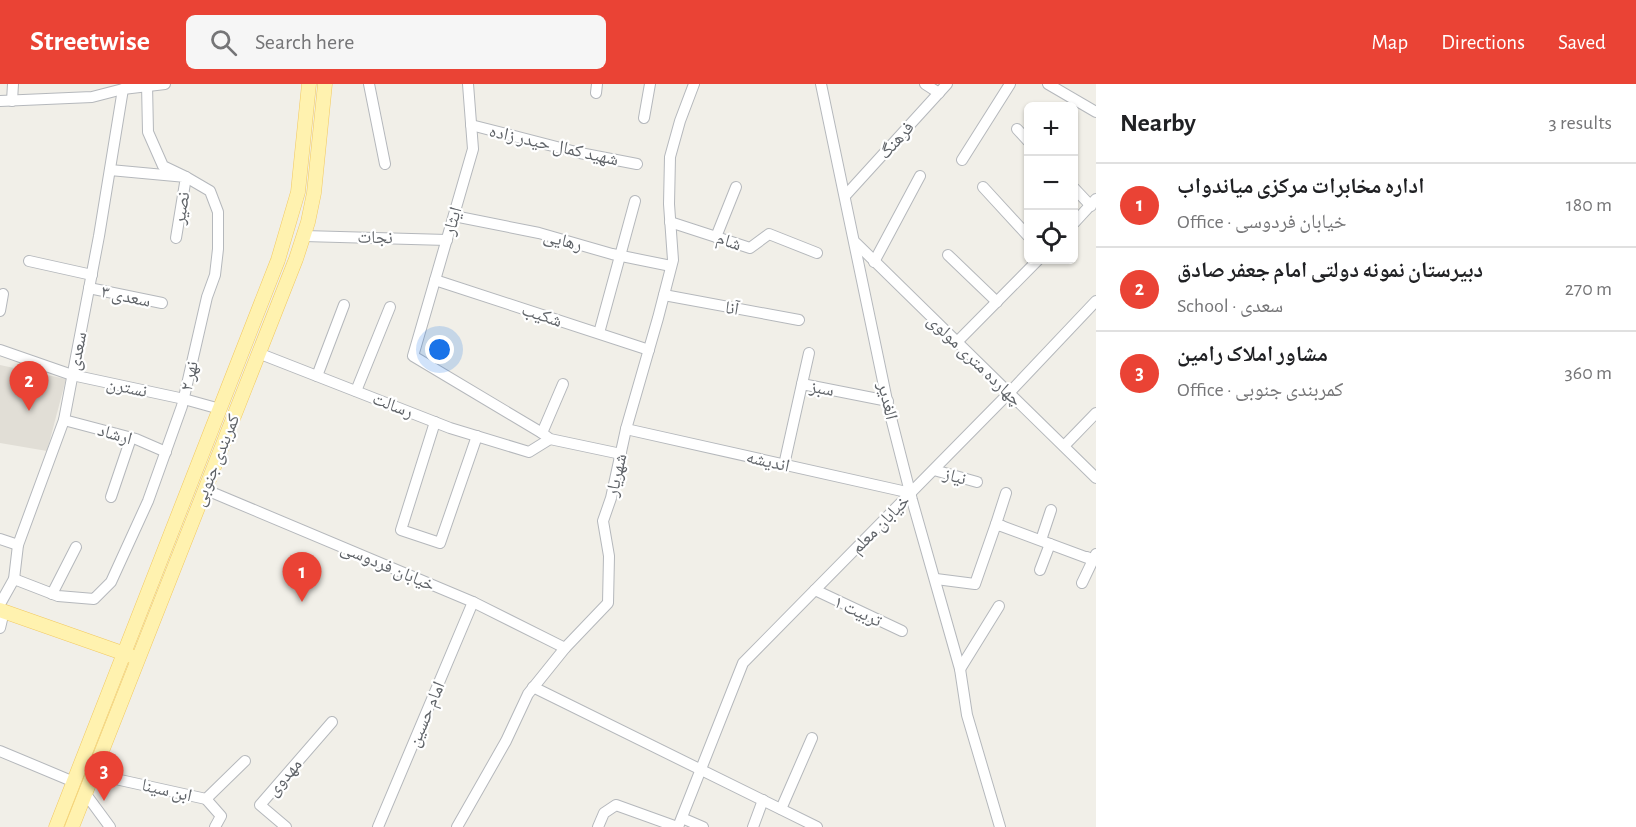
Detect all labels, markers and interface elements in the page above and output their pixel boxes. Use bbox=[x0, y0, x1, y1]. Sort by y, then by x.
search box bbox=[186, 15, 606, 69]
icon: search bbox=[207, 26, 240, 59]
text: Streetwise bbox=[30, 28, 150, 56]
text: Search here bbox=[255, 31, 354, 53]
text: Map bbox=[1372, 32, 1408, 53]
text: Directions bbox=[1441, 32, 1525, 53]
text: Saved bbox=[1558, 32, 1606, 53]
map controls bbox=[1024, 102, 1078, 264]
button: + bbox=[1024, 102, 1078, 156]
text: Nearby bbox=[1120, 110, 1196, 136]
text: 3 results bbox=[1548, 113, 1612, 133]
street label: فرهنگ bbox=[876, 119, 918, 163]
street label: شهید کمال حیدر زاده bbox=[487, 122, 620, 171]
button: − bbox=[1024, 156, 1078, 210]
text: اداره مخابرات مرکزی میاندواب bbox=[1177, 175, 1424, 197]
street label: نصیر bbox=[170, 191, 194, 227]
text: 1 bbox=[1136, 195, 1143, 215]
text: 180 m bbox=[1566, 195, 1612, 215]
street label: ایثار bbox=[440, 205, 466, 238]
button: locate bbox=[1024, 210, 1078, 264]
text: Office · خیابان فردوسی bbox=[1177, 212, 1347, 232]
street label: رهایی bbox=[541, 227, 584, 256]
street label: نجات bbox=[357, 229, 393, 247]
street label: شام bbox=[713, 229, 743, 256]
text: دبیرستان نمونه دولتی امام جعفر صادق bbox=[1177, 259, 1483, 281]
text: 2 bbox=[1135, 279, 1144, 299]
text: 270 m bbox=[1565, 279, 1612, 299]
street label: سعدی ۳ bbox=[99, 283, 152, 312]
text: School · سعدی bbox=[1177, 296, 1283, 316]
street label: آنا bbox=[723, 297, 741, 319]
street label: شکیب bbox=[519, 301, 564, 331]
street label: چهارده متری مولوی bbox=[923, 311, 1025, 411]
street label: سعدی bbox=[65, 330, 92, 372]
your location bbox=[425, 335, 454, 364]
text: مشاور املاک رامین bbox=[1177, 343, 1328, 365]
street label: نهر ۲ bbox=[178, 359, 202, 393]
pin: 2 bbox=[9, 362, 48, 411]
text: 3 bbox=[1135, 363, 1144, 383]
text: 360 m bbox=[1565, 363, 1612, 383]
street label: نسترن bbox=[105, 375, 149, 402]
street label: سبز bbox=[807, 378, 835, 401]
street label: الغدیر bbox=[874, 380, 900, 422]
text: Office · کمربندی جنوبی bbox=[1177, 380, 1343, 400]
street label: رسالت bbox=[370, 390, 415, 422]
street label: کمربندی جنوبی bbox=[190, 411, 245, 509]
street label: ارشاد bbox=[95, 421, 134, 448]
street label: اندیشه bbox=[744, 448, 791, 476]
street label: شهریار bbox=[603, 452, 631, 500]
street label: نیاز bbox=[940, 465, 968, 489]
street label: خیابان معلم bbox=[848, 492, 915, 559]
street label: خیابان فردوسی bbox=[337, 539, 437, 596]
pin: 1 bbox=[282, 552, 322, 602]
street label: تربیت ۱ bbox=[831, 593, 884, 631]
street label: امام حسین bbox=[405, 679, 451, 751]
pin: 3 bbox=[84, 752, 124, 801]
street label: مهدوی bbox=[264, 755, 306, 801]
street label: ابن سینا bbox=[140, 776, 194, 806]

